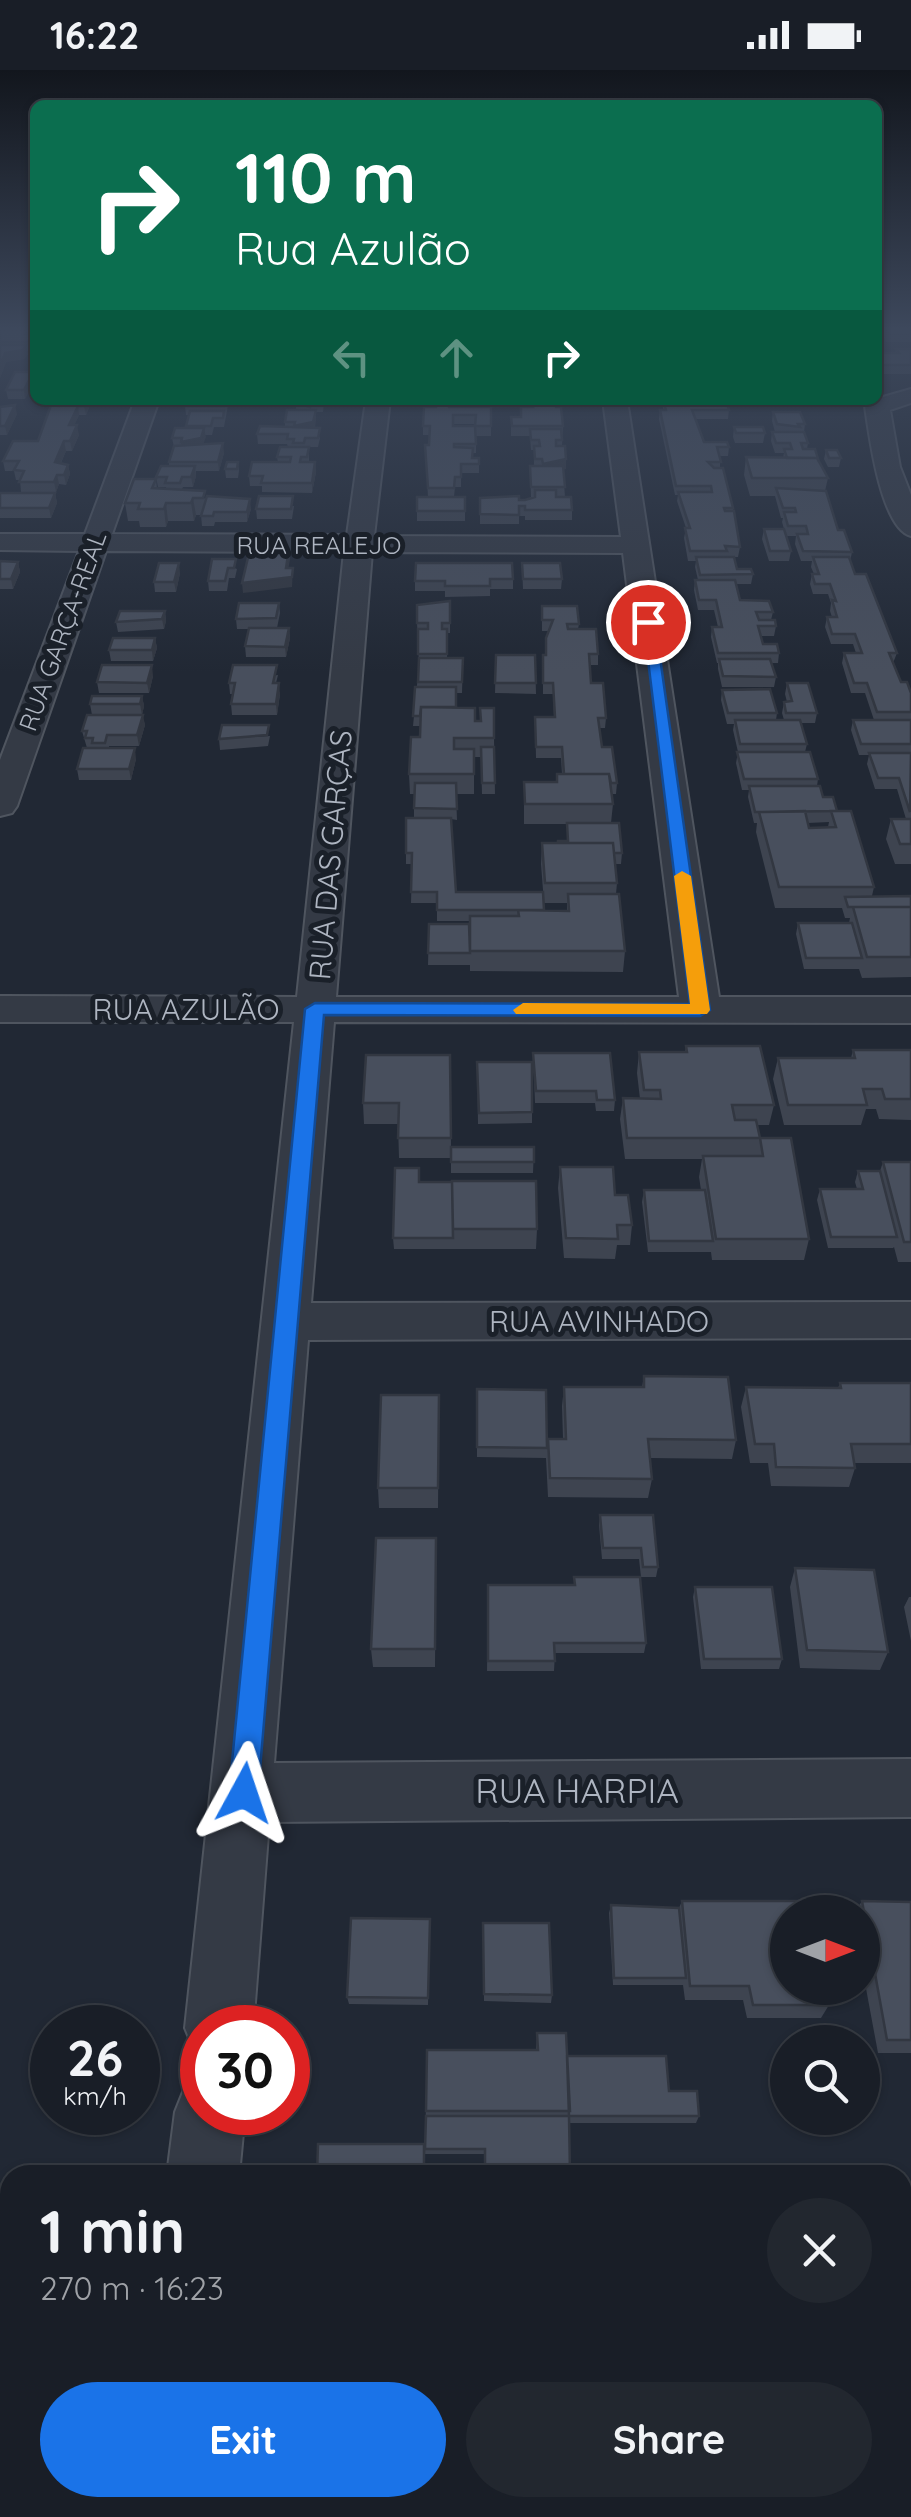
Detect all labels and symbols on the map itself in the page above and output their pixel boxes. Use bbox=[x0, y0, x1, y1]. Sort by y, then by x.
street label: RUA GARÇA-REAL bbox=[11, 527, 113, 735]
street label: RUA REALEJO bbox=[236, 529, 402, 560]
pin bbox=[606, 580, 691, 665]
street label: RUA DAS GARÇAS bbox=[300, 728, 360, 982]
street label: RUA AZULÃO bbox=[92, 990, 280, 1028]
street label: RUA AVINHADO bbox=[489, 1302, 709, 1340]
position arrow bbox=[192, 1741, 296, 1845]
street label: RUA HARPIA bbox=[475, 1768, 679, 1812]
north arrow bbox=[770, 1895, 880, 2005]
speed limit sign: 30 bbox=[180, 2005, 310, 2135]

